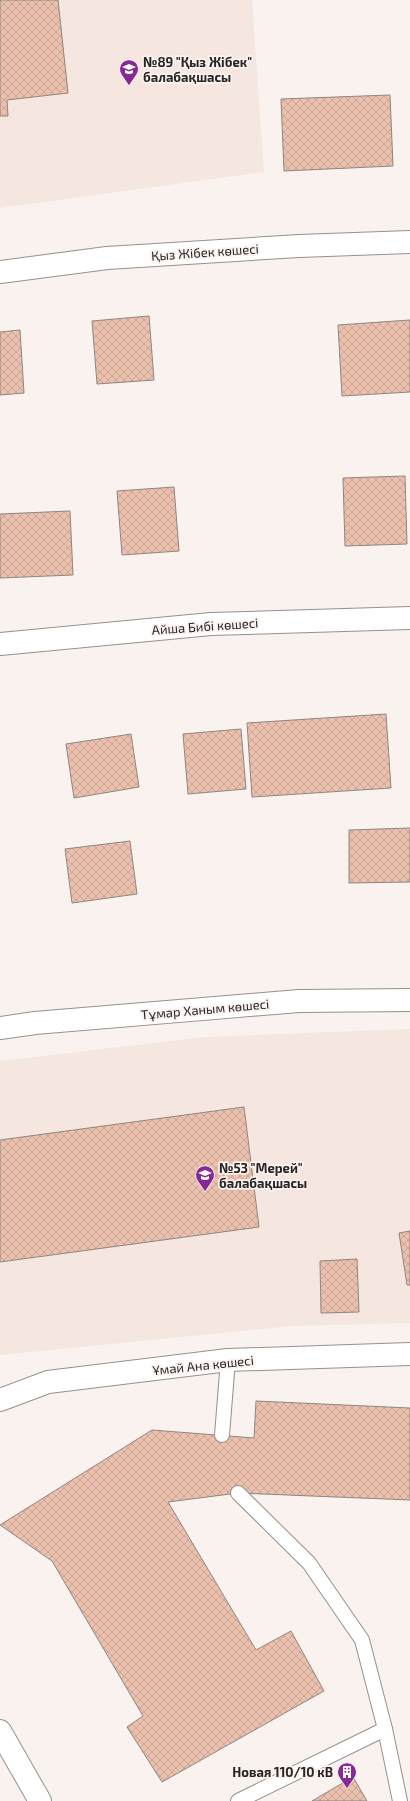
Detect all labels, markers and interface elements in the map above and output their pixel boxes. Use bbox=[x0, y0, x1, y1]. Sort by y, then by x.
place label: №89 "Қыз Жібек" балабақшасы bbox=[143, 54, 252, 85]
school or university icon: №89 "Қыз Жібек" балабақшасы bbox=[118, 58, 140, 86]
street label: Қыз Жібек көшесі bbox=[151, 240, 259, 264]
street label: Айша Бибі көшесі bbox=[151, 614, 259, 638]
street label: Тұмар Ханым көшесі bbox=[140, 995, 270, 1023]
place label: №53 "Мерей" балабақшасы bbox=[219, 1160, 307, 1191]
school or university icon: №53 "Мерей" балабақшасы bbox=[194, 1164, 216, 1192]
street label: Ұмай Ана көшесі bbox=[152, 1352, 254, 1378]
building icon: Новая 110/10 кВ bbox=[336, 1761, 358, 1789]
place label: Новая 110/10 кВ bbox=[232, 1764, 333, 1780]

